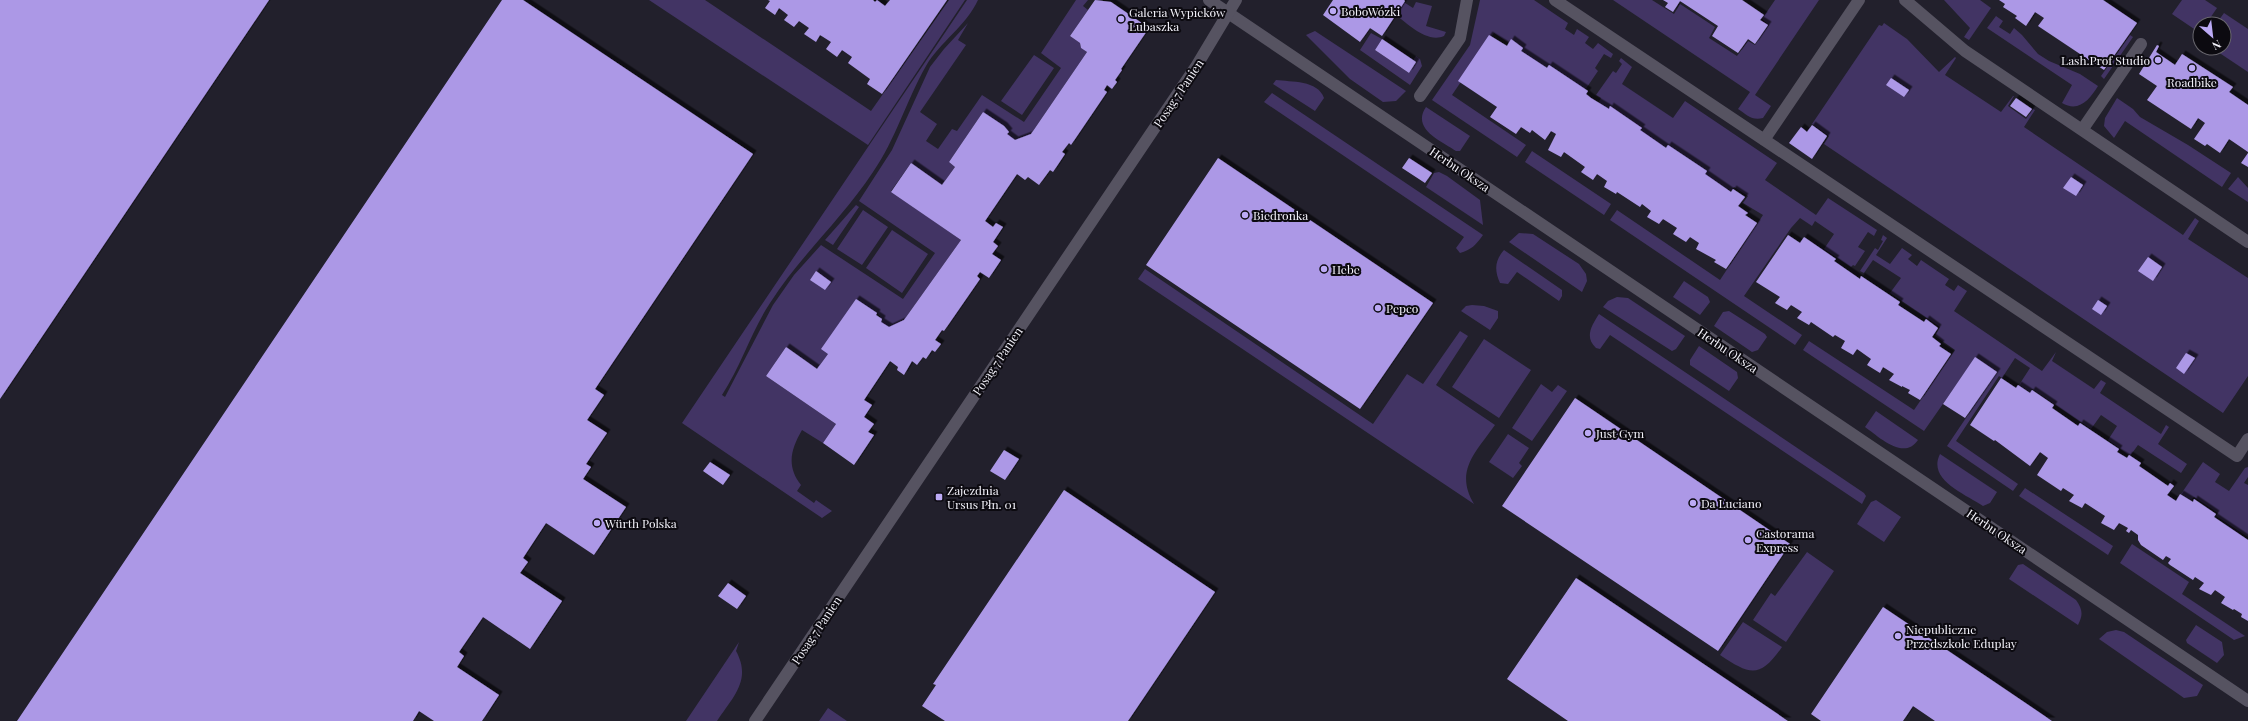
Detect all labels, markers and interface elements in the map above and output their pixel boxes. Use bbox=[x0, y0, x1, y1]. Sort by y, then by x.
place label: BoboWózki bbox=[1341, 3, 1401, 19]
place label: Galeria Wypieków Lubaszka bbox=[1129, 4, 1226, 34]
marker: BoboWózki bbox=[1328, 6, 1338, 16]
marker: Galeria Wypieków Lubaszka bbox=[1116, 14, 1126, 24]
north arrow bbox=[2192, 16, 2232, 56]
text: N bbox=[2210, 37, 2224, 54]
place label: Lash.Prof Studio bbox=[2061, 52, 2150, 68]
marker: Lash.Prof Studio bbox=[2153, 55, 2163, 65]
street label: Posag 7 Panien bbox=[1149, 56, 1207, 130]
marker: Roadbike bbox=[2187, 63, 2197, 73]
place label: Roadbike bbox=[2167, 74, 2217, 90]
street label: Herbu Oksza bbox=[1427, 143, 1493, 195]
place label: Biedronka bbox=[1253, 207, 1308, 223]
marker: Biedronka bbox=[1240, 210, 1250, 220]
place label: Hebe bbox=[1332, 261, 1360, 277]
marker: Hebe bbox=[1319, 264, 1329, 274]
place label: Pepco bbox=[1386, 300, 1419, 316]
marker: Pepco bbox=[1373, 303, 1383, 313]
street label: Posag 7 Panien bbox=[968, 324, 1026, 398]
street label: Herbu Oksza bbox=[1695, 324, 1761, 376]
place label: Just Gym bbox=[1595, 425, 1645, 441]
marker: Just Gym bbox=[1583, 428, 1593, 438]
place label: Zajezdnia Ursus Płn. 01 bbox=[947, 482, 1017, 512]
marker: Zajezdnia Ursus Płn. 01 bbox=[934, 492, 944, 502]
place label: Da Luciano bbox=[1701, 495, 1762, 511]
marker: Da Luciano bbox=[1688, 498, 1698, 508]
street label: Herbu Oksza bbox=[1964, 505, 2030, 557]
place label: Würth Polska bbox=[604, 515, 677, 531]
marker: Würth Polska bbox=[592, 518, 602, 528]
place label: Castorama Express bbox=[1756, 525, 1814, 555]
marker: Castorama Express bbox=[1743, 535, 1753, 545]
street label: Posag 7 Panien bbox=[787, 593, 845, 667]
place label: Niepubliczne Przedszkole Eduplay bbox=[1906, 621, 2017, 651]
marker: Niepubliczne Przedszkole Eduplay bbox=[1893, 631, 1903, 641]

